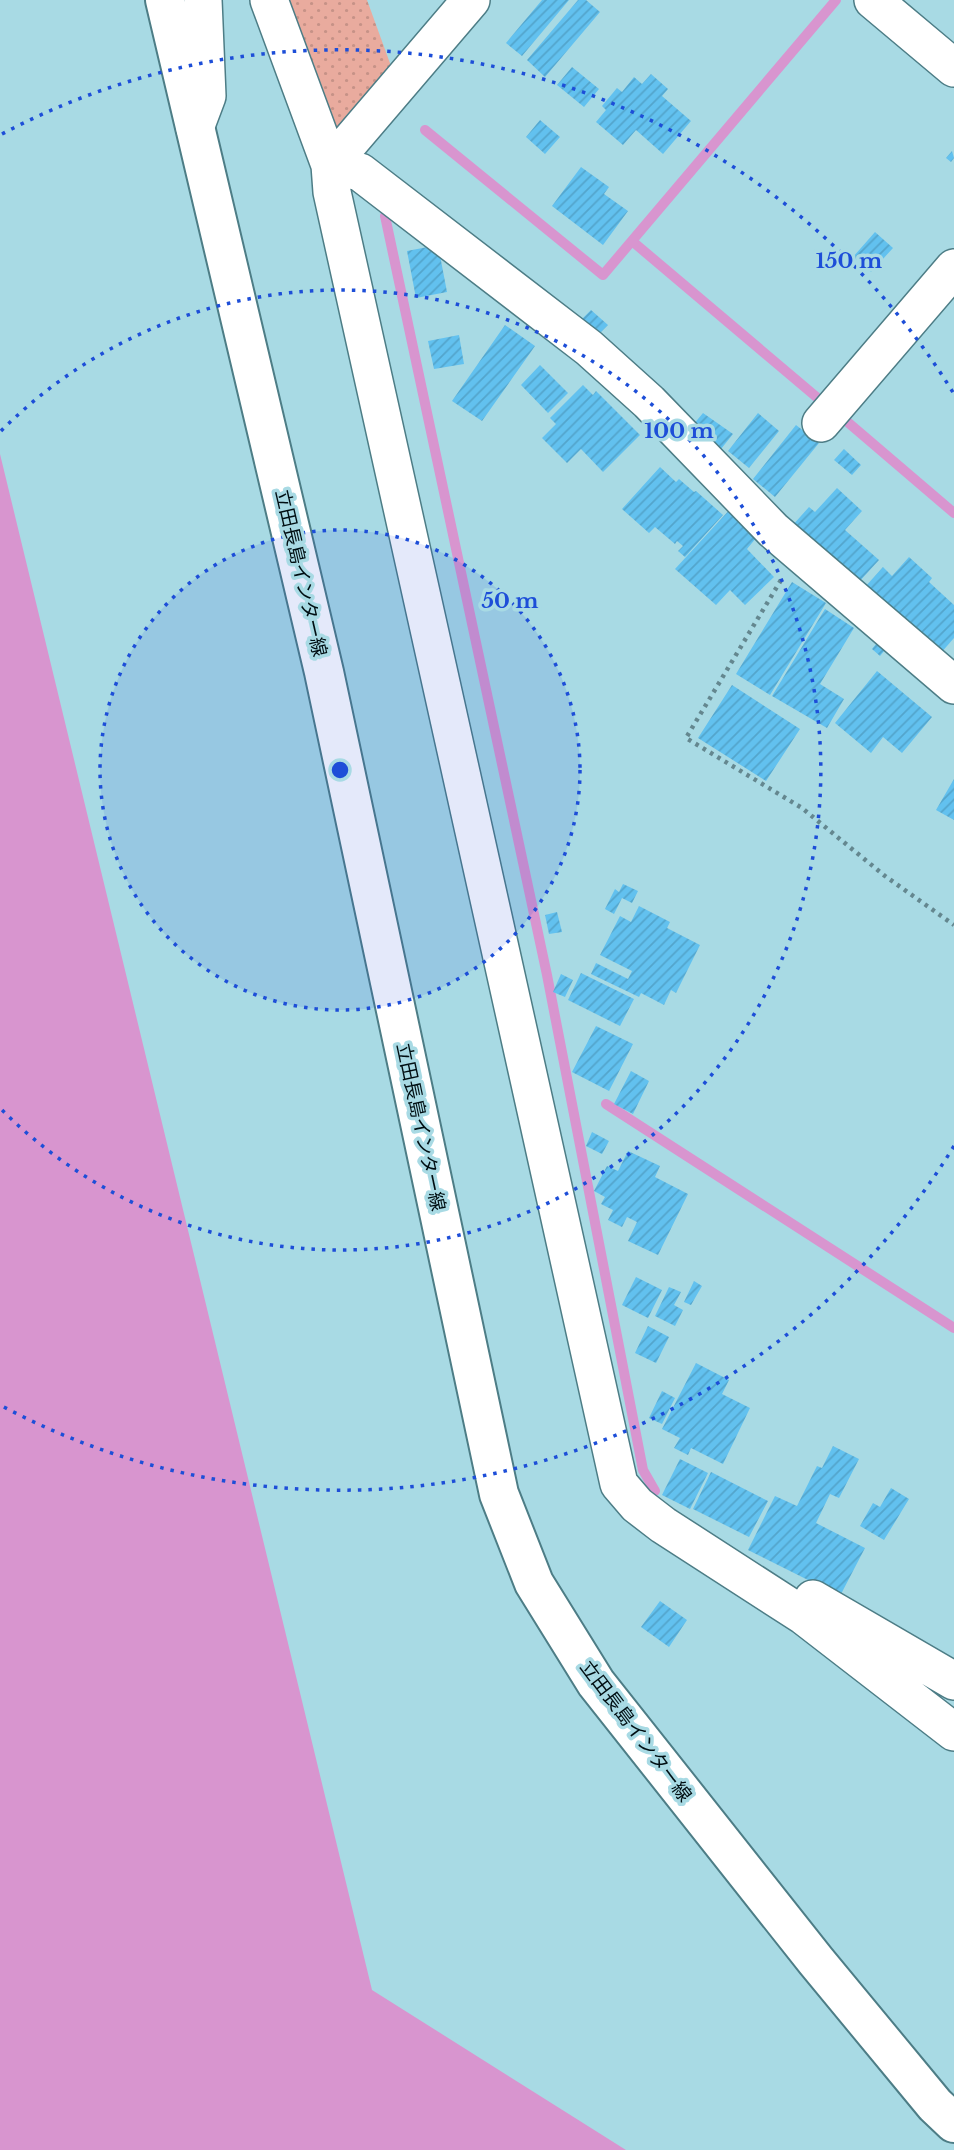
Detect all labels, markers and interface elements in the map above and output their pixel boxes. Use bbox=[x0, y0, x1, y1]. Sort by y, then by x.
text: 150 m bbox=[816, 248, 882, 274]
text: 100 m bbox=[644, 418, 714, 444]
street label: 立田長島インター線 bbox=[271, 487, 331, 659]
text: 50 m bbox=[481, 588, 539, 614]
centre of rings bbox=[328, 758, 352, 782]
street label: 立田長島インター線 bbox=[392, 1041, 450, 1213]
street label: 立田長島インター線 bbox=[575, 1656, 697, 1806]

